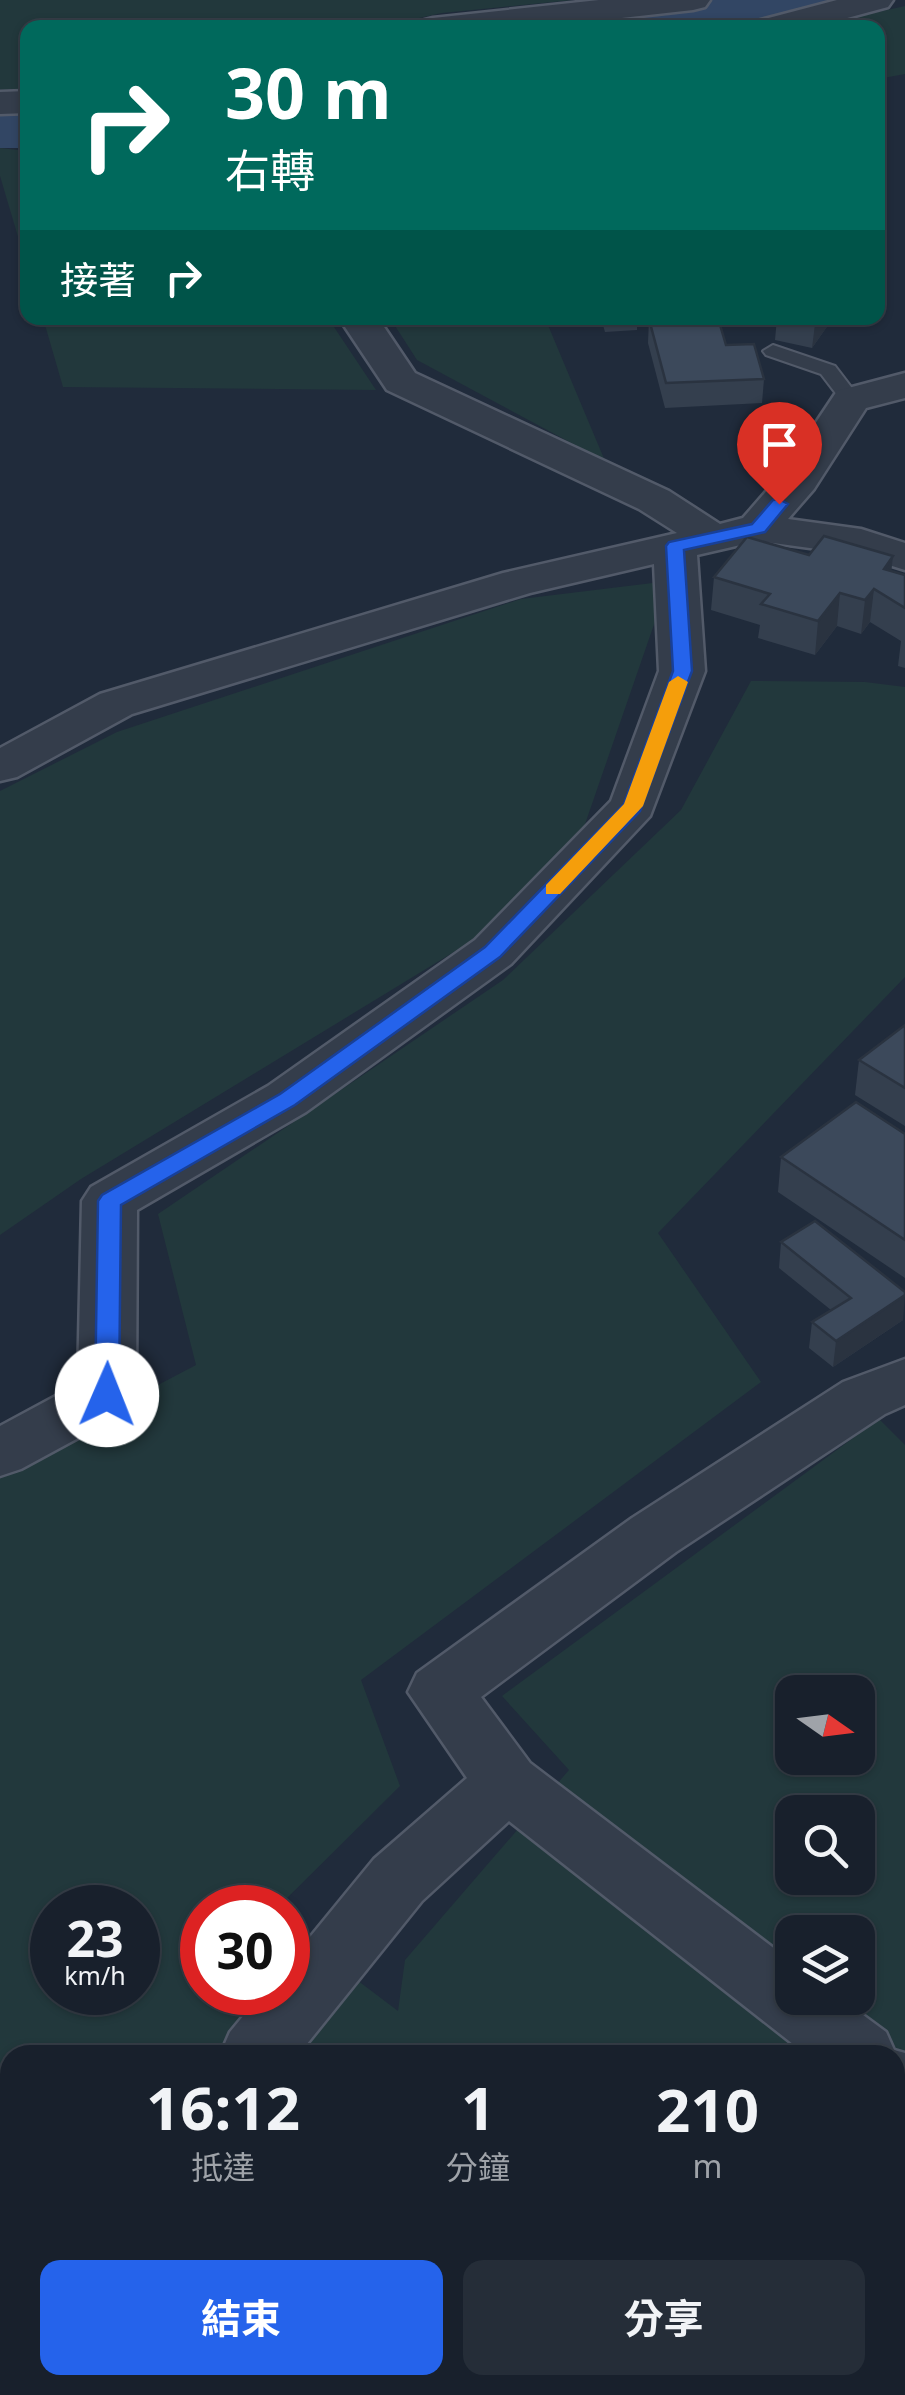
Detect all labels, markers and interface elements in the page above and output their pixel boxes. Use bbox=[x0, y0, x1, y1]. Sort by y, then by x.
text: 30 m bbox=[225, 44, 392, 140]
icon: right bbox=[60, 60, 190, 190]
text: 右轉 bbox=[225, 139, 315, 200]
icon: right bbox=[156, 250, 211, 305]
text: 接著 bbox=[60, 253, 136, 305]
pin bbox=[737, 402, 822, 505]
icon: arrive bbox=[752, 417, 807, 472]
position arrow bbox=[55, 1343, 159, 1447]
north arrow bbox=[775, 1675, 875, 1775]
map controls bbox=[775, 1675, 875, 2015]
button: search bbox=[775, 1795, 875, 1895]
speed limit sign: 30 bbox=[180, 1885, 310, 2015]
text: 23 bbox=[66, 1904, 124, 1972]
button: layers bbox=[775, 1915, 875, 2015]
text: km/h bbox=[64, 1958, 126, 1992]
text: 16:12 bbox=[146, 2066, 300, 2148]
text: 1 bbox=[461, 2066, 495, 2148]
text: 210 bbox=[656, 2068, 759, 2150]
text: m bbox=[693, 2144, 723, 2187]
text: 抵達 bbox=[191, 2145, 255, 2188]
text: 分鐘 bbox=[446, 2145, 510, 2188]
button: 結束 bbox=[40, 2260, 443, 2375]
button: 分享 bbox=[463, 2260, 865, 2375]

